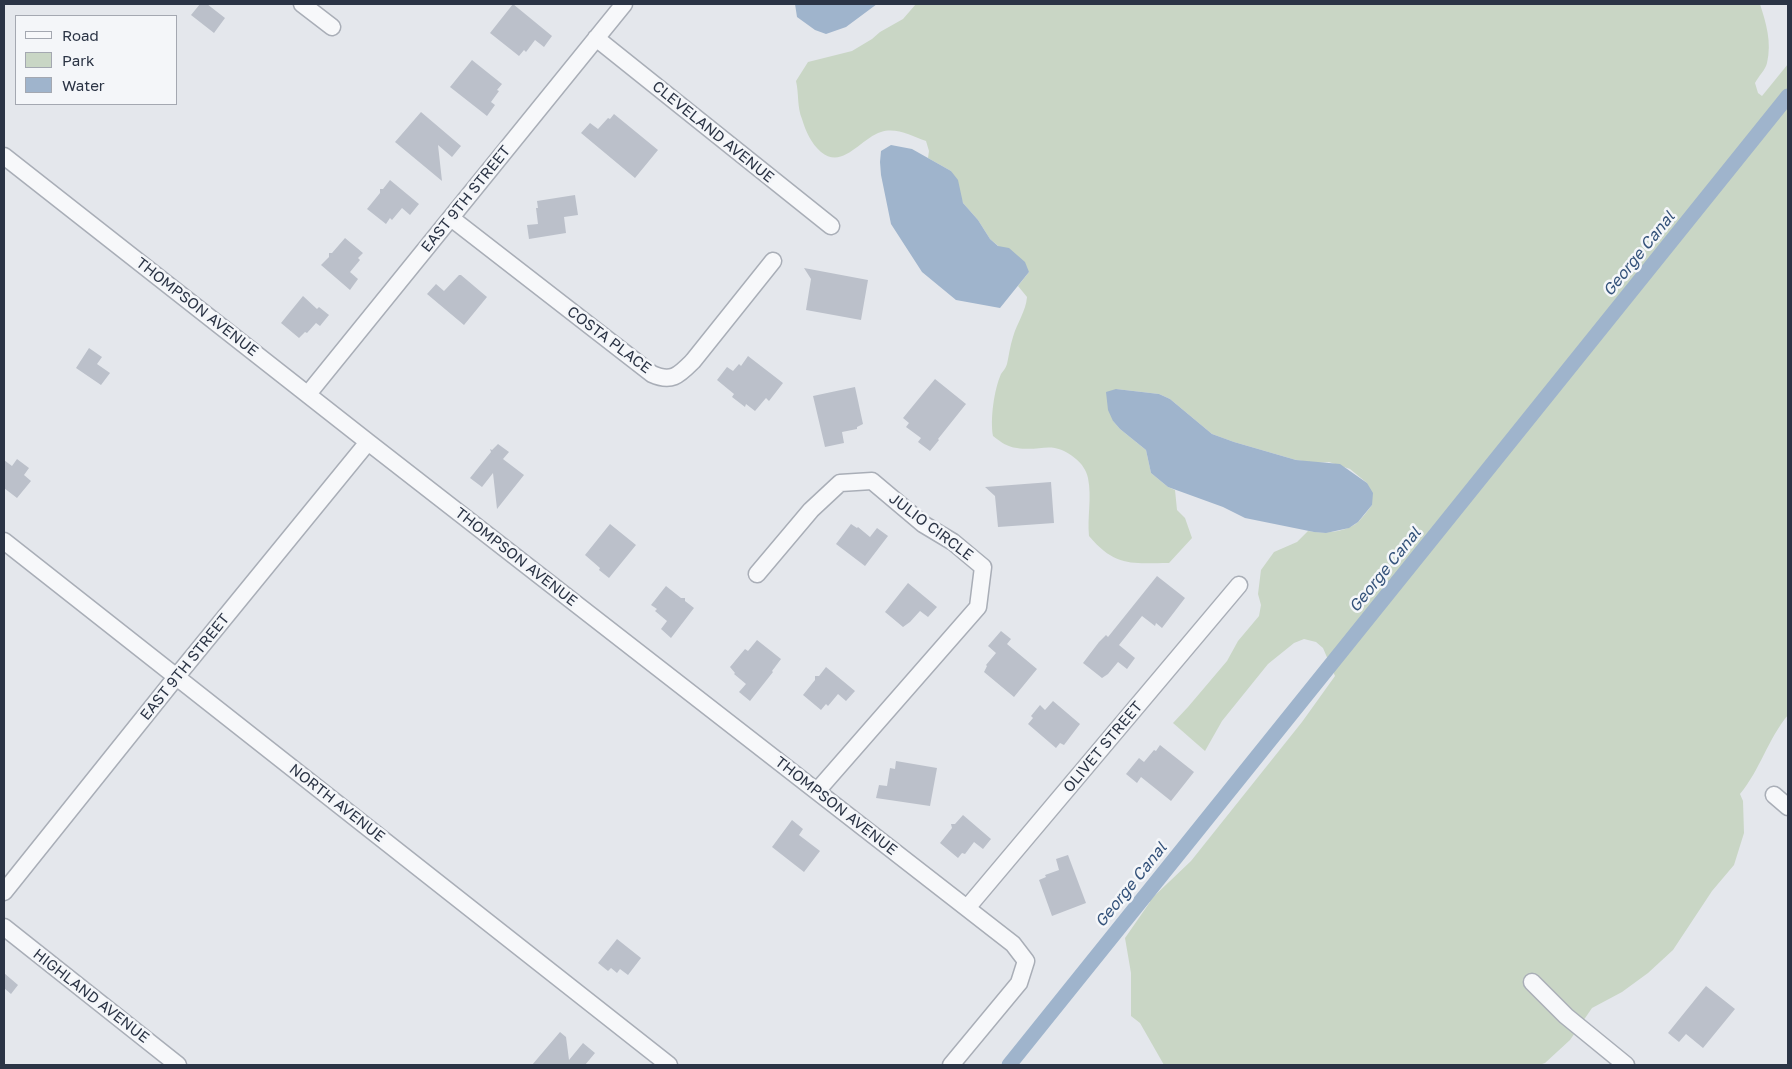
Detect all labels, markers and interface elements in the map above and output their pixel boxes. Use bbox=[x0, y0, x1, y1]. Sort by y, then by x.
legend bbox=[15, 15, 178, 105]
text: Road bbox=[62, 26, 99, 44]
text: Park bbox=[62, 51, 94, 69]
text: Water bbox=[62, 76, 105, 94]
street label: CLEVELAND AVENUE bbox=[649, 77, 777, 187]
street label: EAST 9TH STREET bbox=[418, 142, 514, 256]
water label: George Canal bbox=[1599, 208, 1679, 300]
street label: THOMPSON AVENUE bbox=[132, 254, 262, 360]
street label: COSTA PLACE bbox=[563, 303, 655, 377]
street label: JULIO CIRCLE bbox=[885, 490, 977, 564]
street label: THOMPSON AVENUE bbox=[451, 504, 581, 610]
water label: George Canal bbox=[1345, 524, 1425, 616]
street label: EAST 9TH STREET bbox=[137, 610, 233, 724]
street label: OLIVET STREET bbox=[1060, 698, 1146, 796]
street label: THOMPSON AVENUE bbox=[771, 753, 901, 859]
street label: NORTH AVENUE bbox=[286, 760, 388, 846]
water label: George Canal bbox=[1091, 839, 1171, 931]
street label: HIGHLAND AVENUE bbox=[29, 945, 153, 1047]

